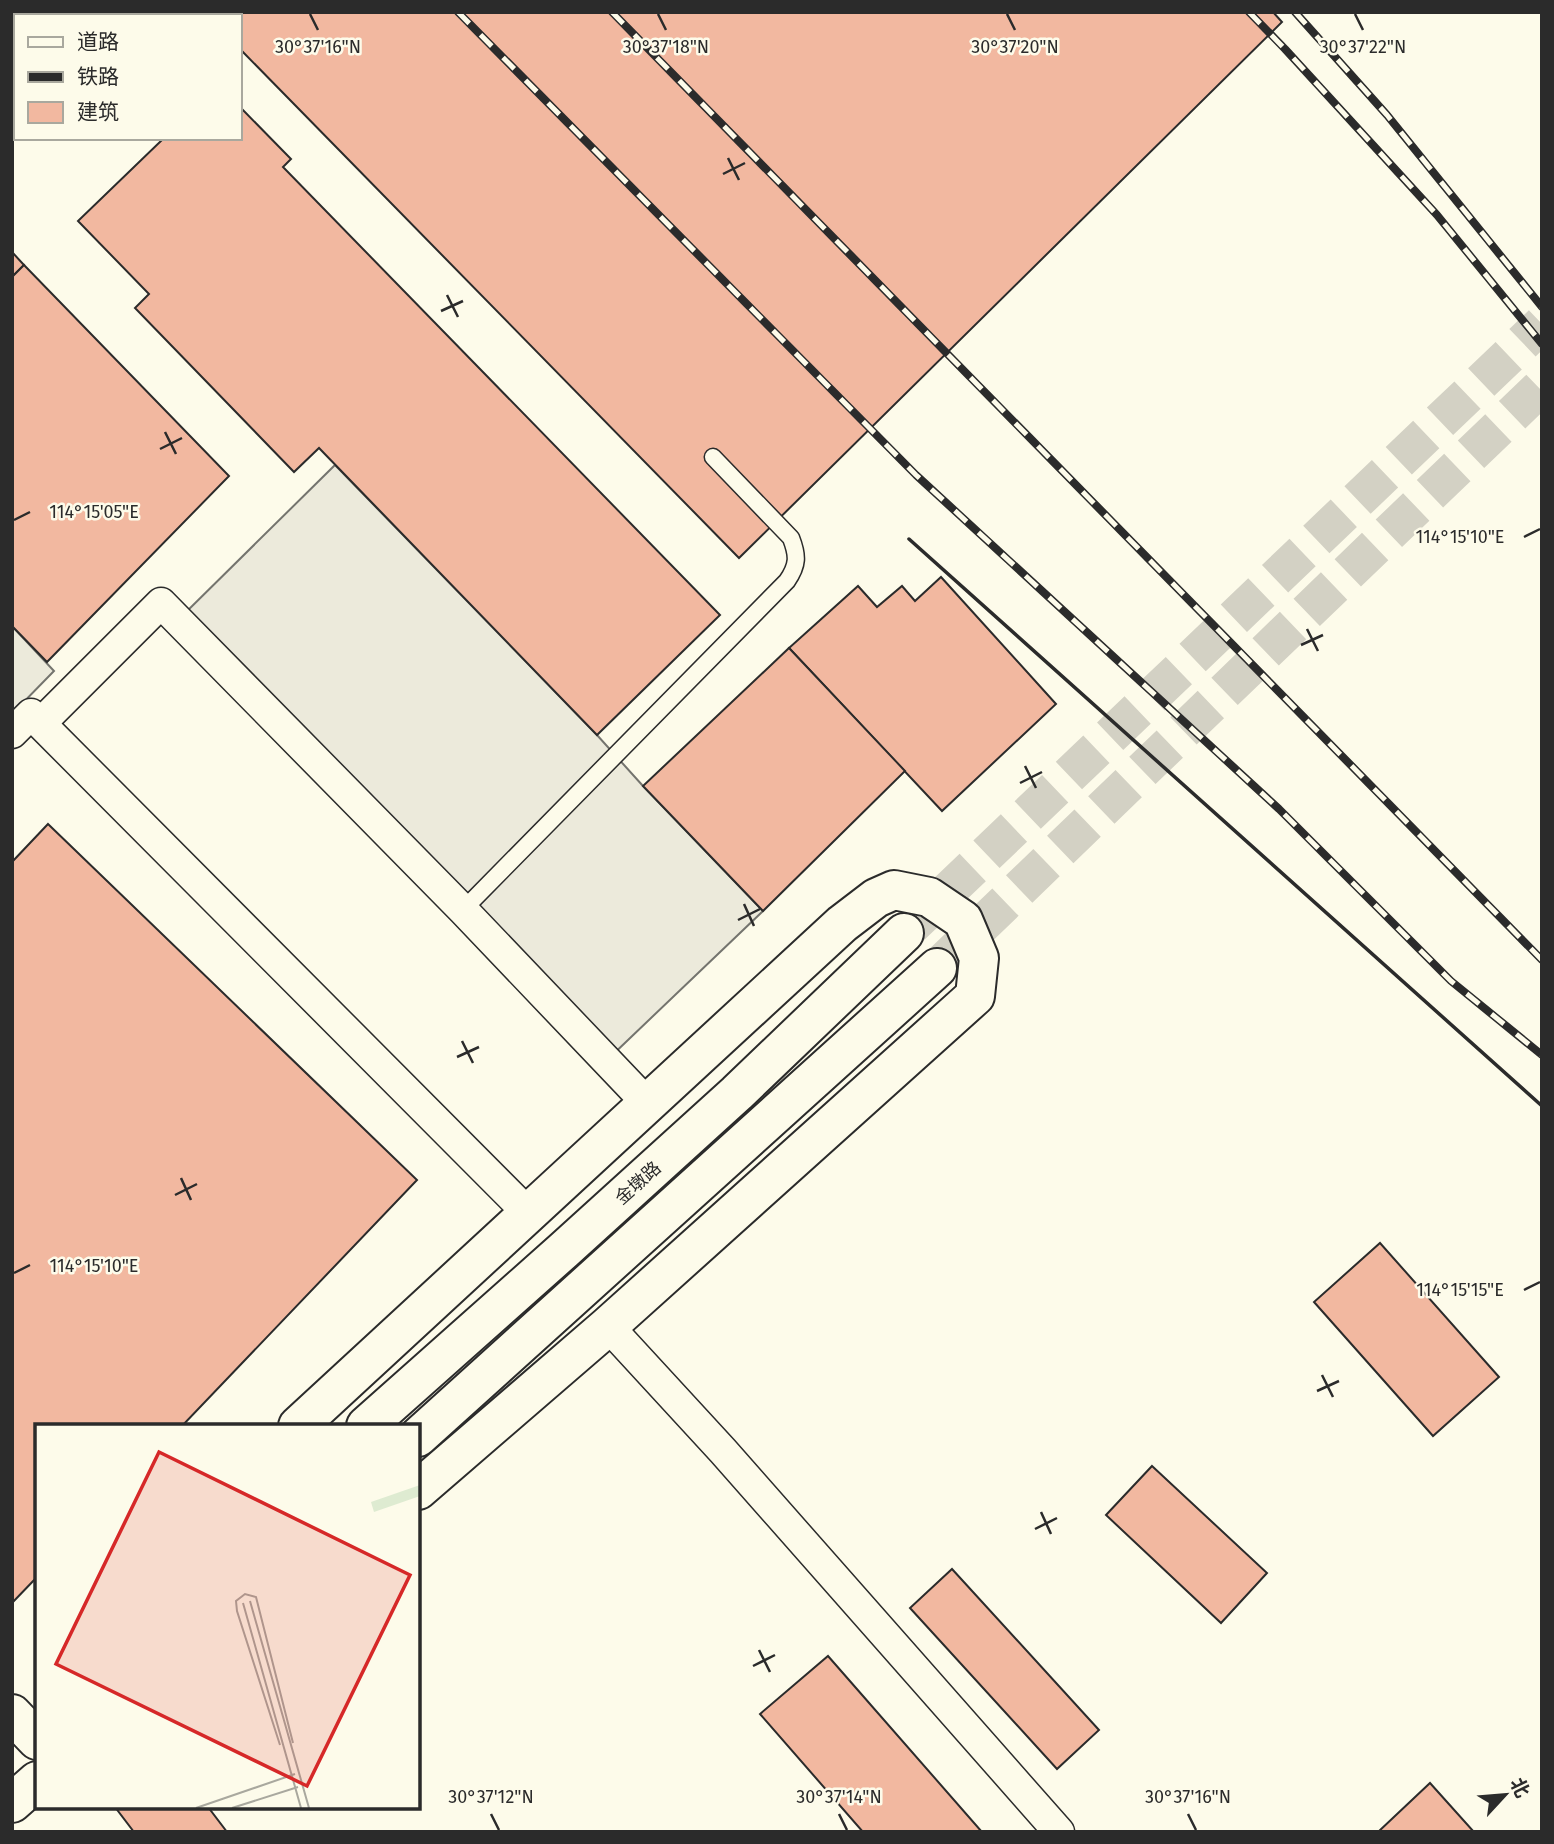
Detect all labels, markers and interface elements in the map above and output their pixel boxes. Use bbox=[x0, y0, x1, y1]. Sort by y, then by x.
legend bbox=[14, 14, 242, 140]
text: 道路 bbox=[77, 29, 119, 55]
text: 30°37'16"N bbox=[275, 36, 361, 58]
text: 30°37'18"N bbox=[623, 36, 709, 58]
text: 30°37'20"N bbox=[971, 36, 1059, 58]
text: 30°37'22"N bbox=[1320, 36, 1406, 58]
text: 铁路 bbox=[77, 64, 119, 90]
text: 建筑 bbox=[77, 99, 119, 125]
text: 114°15'05"E bbox=[49, 501, 139, 523]
text: 114°15'10"E bbox=[1415, 526, 1505, 548]
street label: 金墩路 bbox=[611, 1157, 665, 1209]
text: 114°15'10"E bbox=[49, 1255, 139, 1277]
text: 114°15'15"E bbox=[1416, 1279, 1504, 1301]
inset map bbox=[35, 1424, 420, 1809]
north arrow bbox=[1470, 1760, 1540, 1830]
text: 北 bbox=[1505, 1774, 1534, 1801]
text: 30°37'12"N bbox=[448, 1786, 534, 1808]
text: 30°37'14"N bbox=[796, 1786, 882, 1808]
text: 30°37'16"N bbox=[1145, 1786, 1231, 1808]

